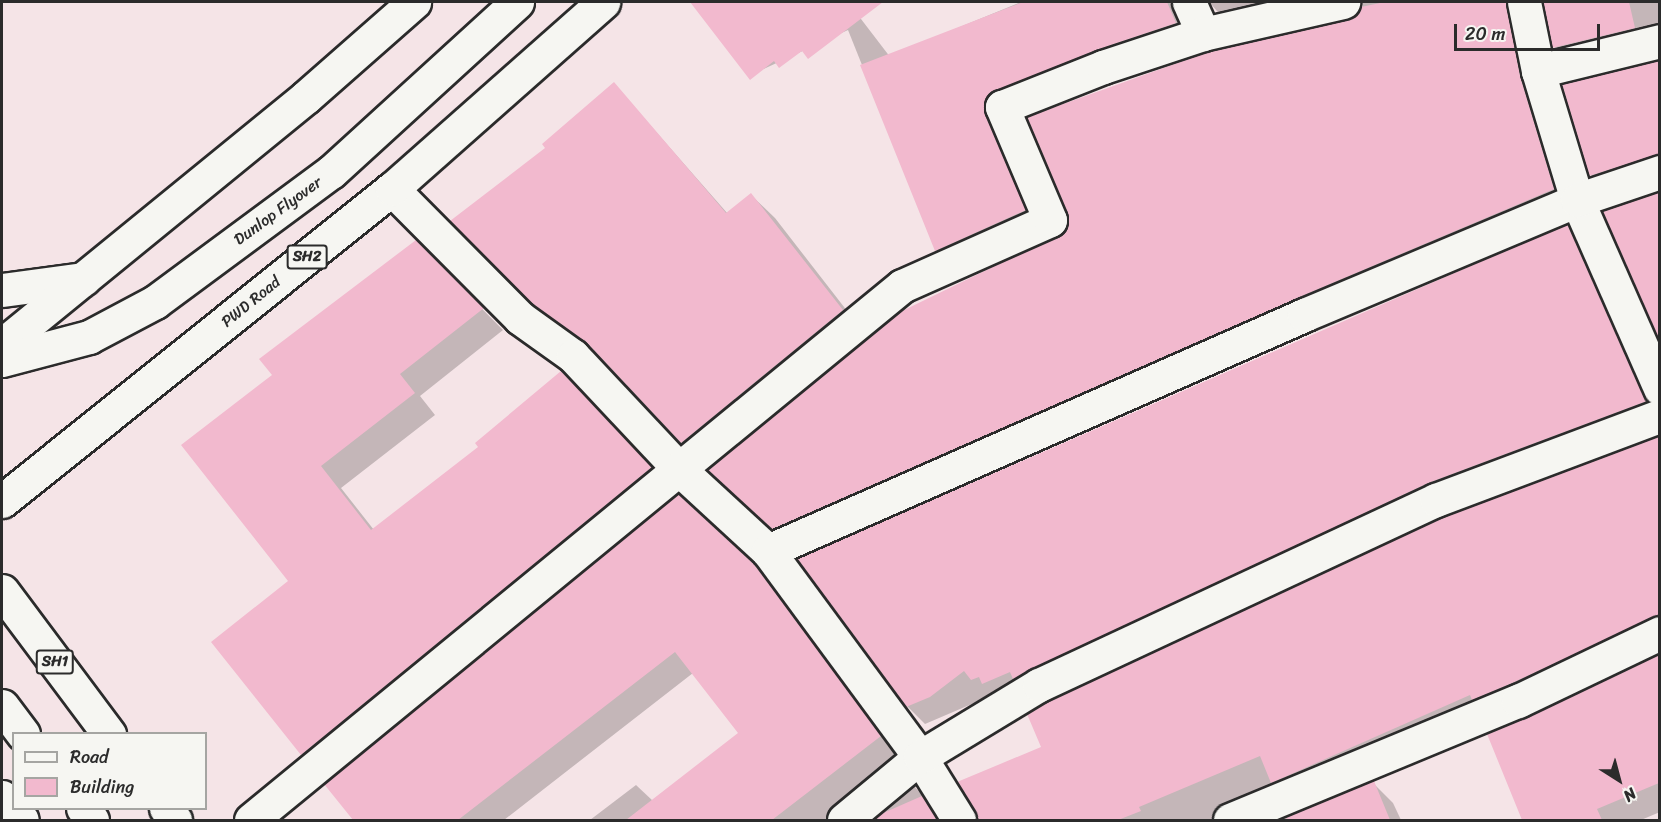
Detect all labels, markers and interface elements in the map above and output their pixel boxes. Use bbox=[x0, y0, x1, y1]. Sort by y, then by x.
scale bar bbox=[1457, 12, 1602, 50]
text: 20 m bbox=[1465, 18, 1505, 50]
street label: Dunlop Flyover bbox=[230, 173, 326, 249]
road number: SH2 bbox=[286, 245, 328, 269]
street label: PWD Road bbox=[218, 272, 284, 332]
road number: SH1 bbox=[36, 650, 74, 674]
legend bbox=[12, 732, 207, 810]
text: Road bbox=[70, 741, 109, 773]
north arrow bbox=[1589, 750, 1649, 810]
text: Building bbox=[70, 771, 134, 803]
text: N bbox=[1617, 780, 1643, 810]

